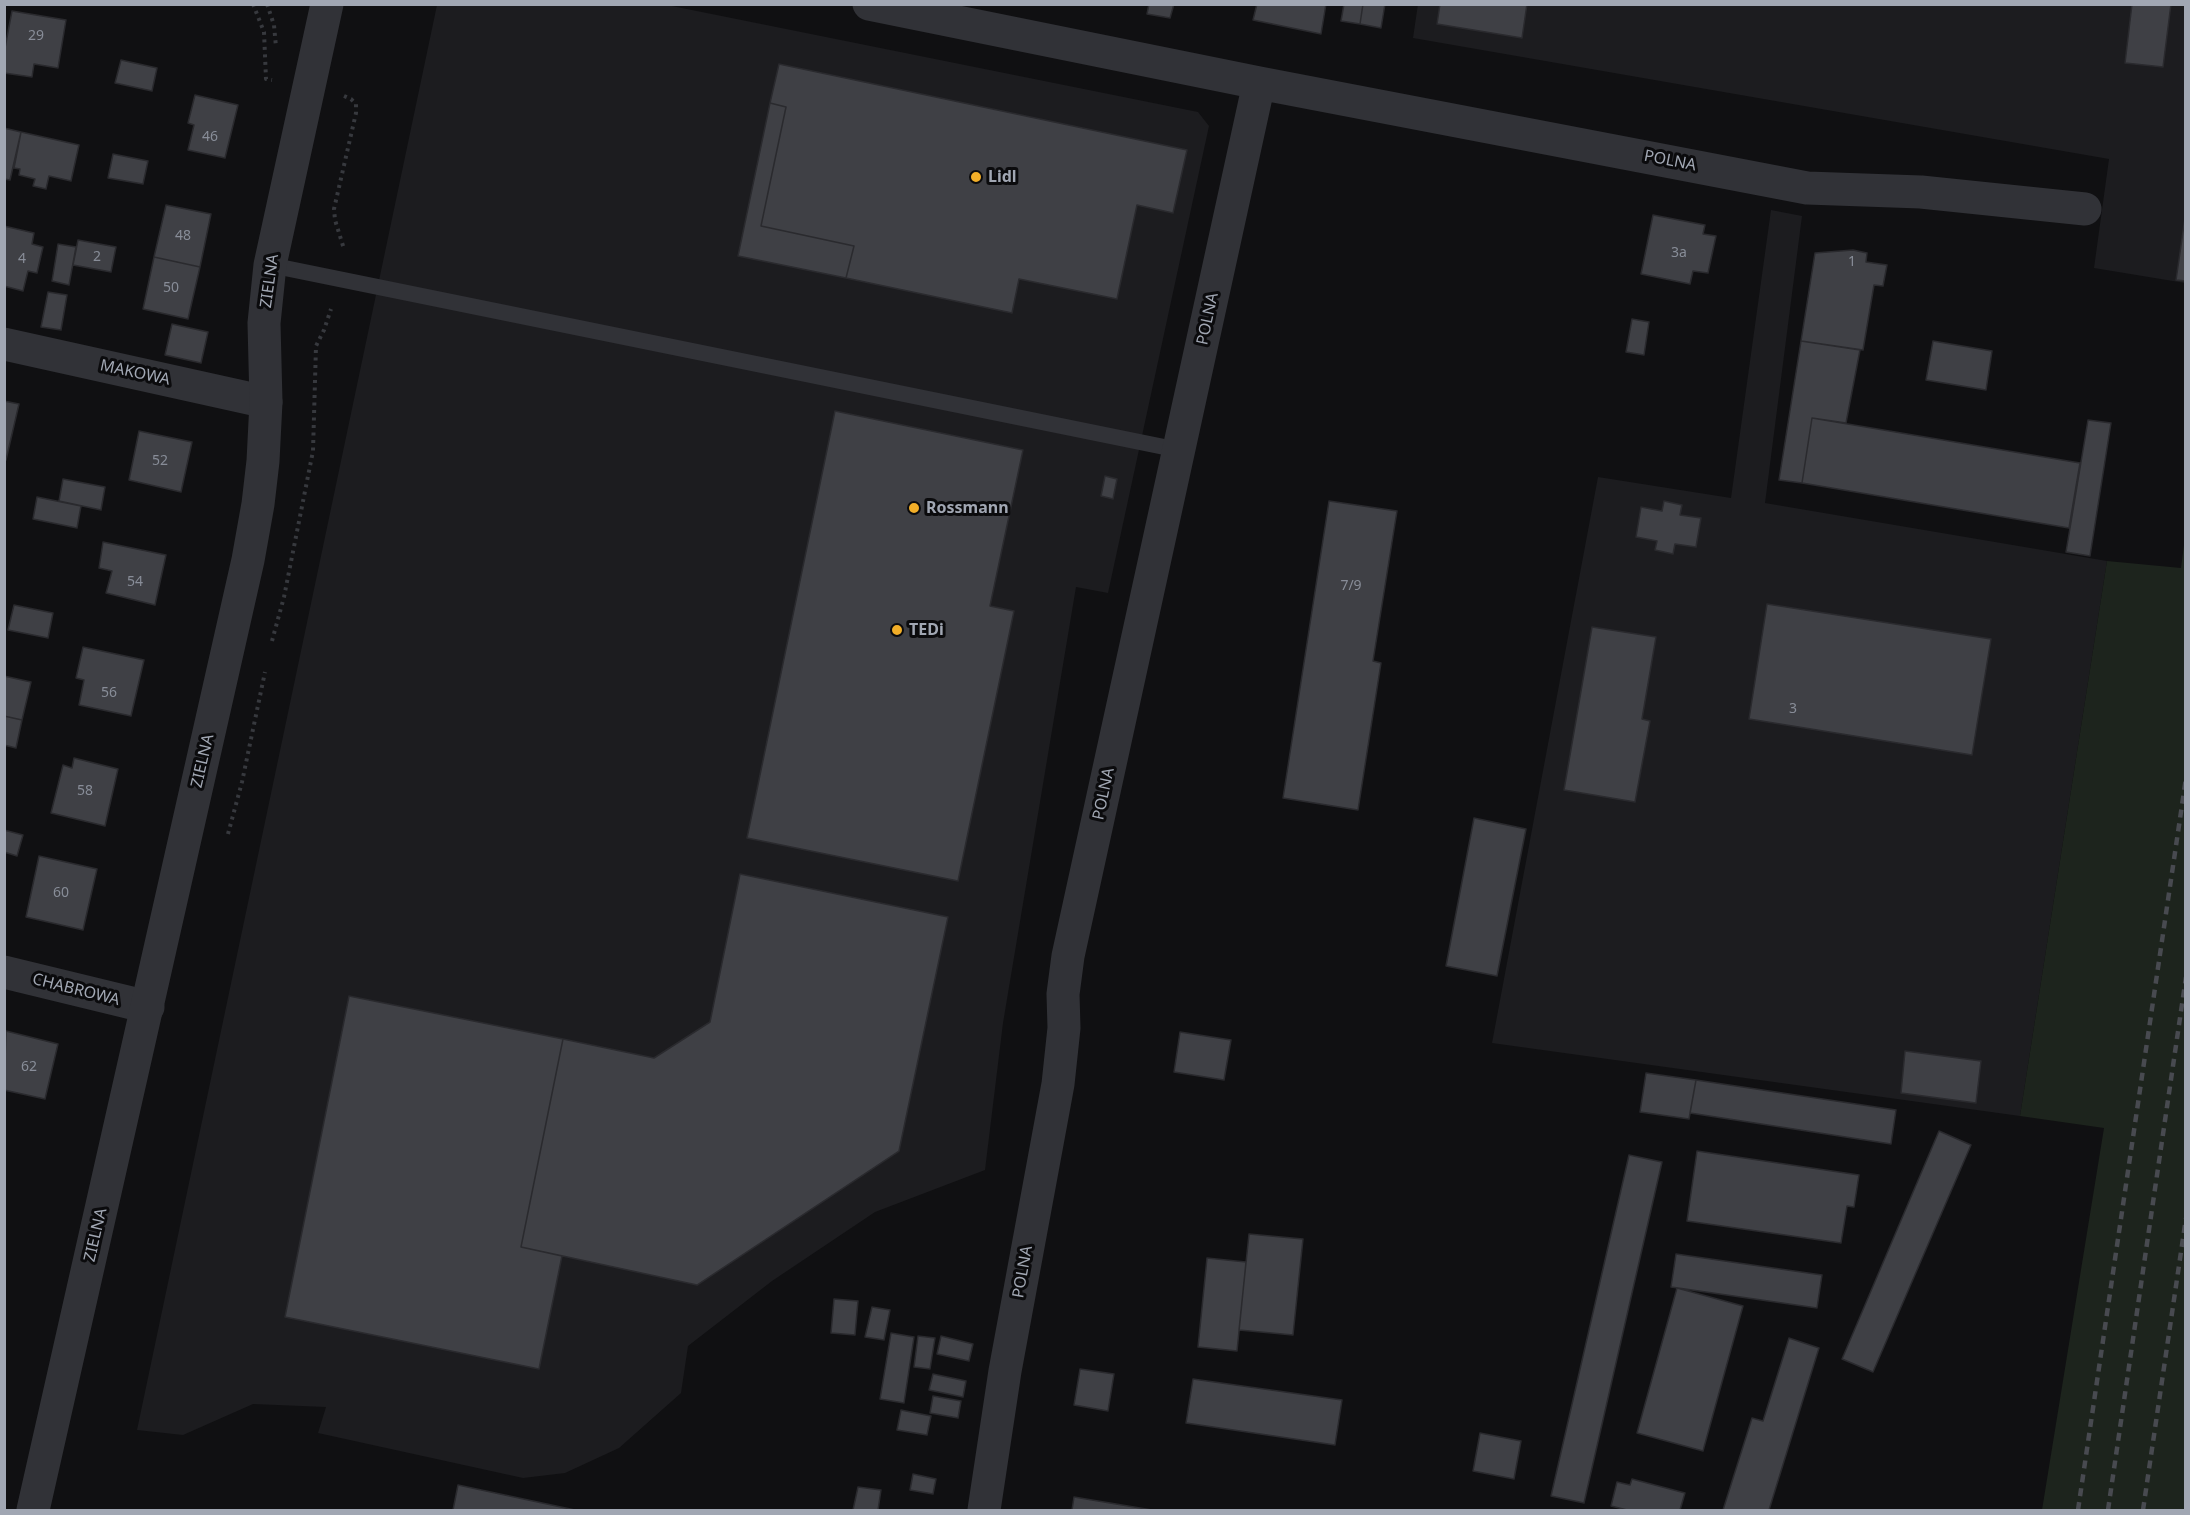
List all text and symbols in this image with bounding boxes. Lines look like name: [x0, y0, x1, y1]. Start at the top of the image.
house number: 29: [28, 28, 44, 44]
house number: 46: [202, 129, 218, 145]
street label: POLNA: [1642, 147, 1698, 175]
place label: Lidl: [988, 167, 1017, 187]
marker: Lidl: [969, 170, 983, 184]
house number: 48: [175, 228, 191, 244]
house number: 3a: [1671, 245, 1687, 261]
house number: 2: [93, 249, 101, 265]
house number: 4: [18, 251, 26, 267]
street label: ZIELNA: [257, 253, 283, 309]
house number: 1: [1848, 254, 1856, 270]
house number: 50: [163, 280, 179, 296]
street label: POLNA: [1193, 291, 1223, 347]
street label: MAKOWA: [98, 356, 172, 390]
house number: 52: [152, 453, 168, 469]
place label: Rossmann: [926, 498, 1009, 518]
marker: Rossmann: [907, 501, 921, 515]
house number: 54: [127, 574, 143, 590]
house number: 7/9: [1340, 578, 1362, 594]
place label: TEDi: [909, 620, 944, 640]
marker: TEDi: [890, 623, 904, 637]
house number: 56: [101, 685, 117, 701]
house number: 3: [1789, 701, 1797, 717]
street label: ZIELNA: [188, 732, 218, 790]
street label: POLNA: [1089, 766, 1119, 822]
house number: 58: [77, 783, 93, 799]
house number: 60: [53, 885, 69, 901]
street label: CHABROWA: [30, 970, 122, 1010]
house number: 62: [21, 1059, 37, 1075]
street label: ZIELNA: [81, 1206, 111, 1264]
street label: POLNA: [1009, 1244, 1037, 1300]

